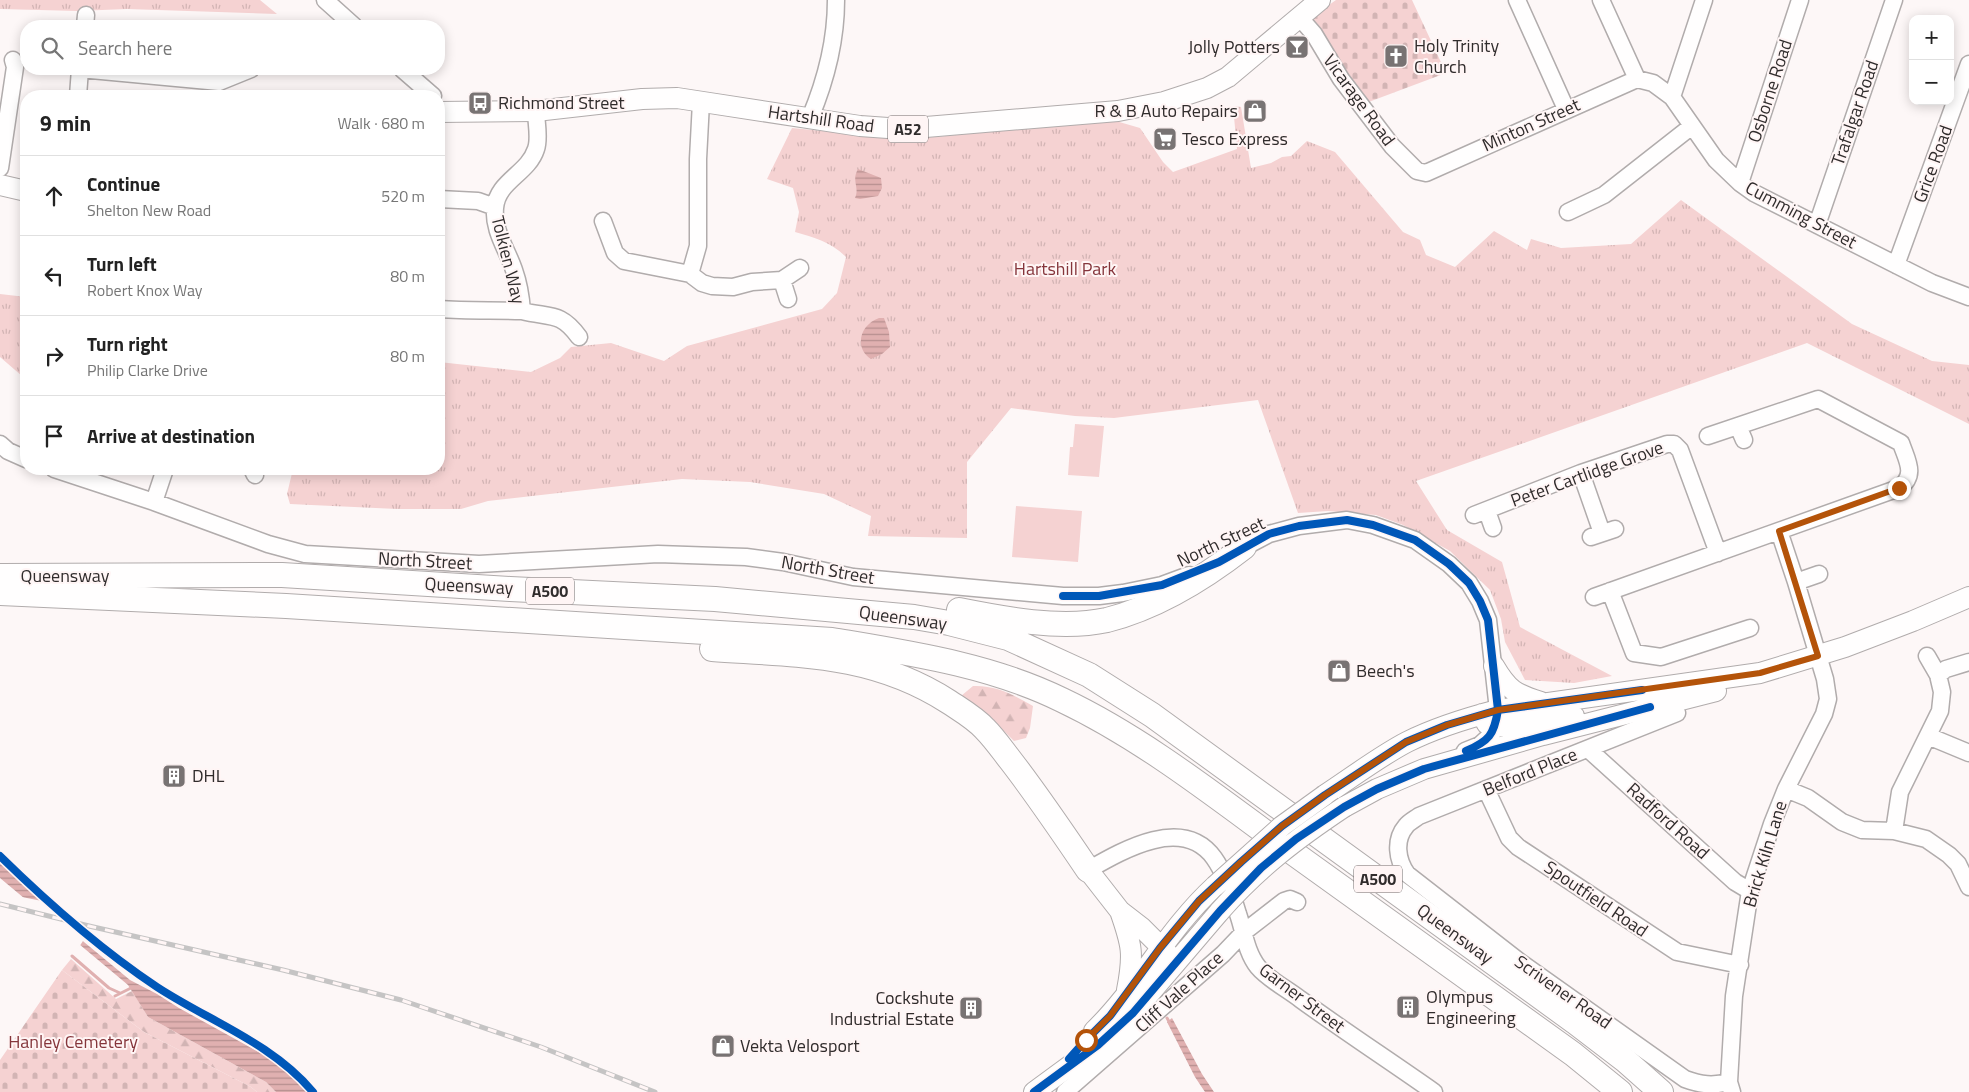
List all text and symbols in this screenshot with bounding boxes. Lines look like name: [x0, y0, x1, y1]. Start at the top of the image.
map controls: [1909, 15, 1954, 105]
button: +: [1909, 15, 1954, 60]
search box: [20, 20, 445, 75]
place label: Holy Trinity Church: [1414, 32, 1499, 80]
text: Search here: [78, 33, 172, 62]
place label: Jolly Potters: [1188, 33, 1280, 60]
icon: search: [38, 34, 66, 62]
bar icon: Jolly Potters: [1284, 34, 1310, 60]
street label: Osborne Road: [1740, 36, 1799, 146]
church icon: Holy Trinity Church: [1383, 43, 1409, 69]
street label: Vicarage Road: [1317, 48, 1402, 151]
street label: Trafalgar Road: [1824, 57, 1885, 169]
button: −: [1909, 60, 1954, 105]
place label: Richmond Street: [498, 89, 625, 116]
bus stop icon: Richmond Street: [467, 90, 493, 116]
street label: Minton Street: [1478, 91, 1585, 158]
place label: R & B Auto Repairs: [1094, 97, 1238, 124]
street label: Hartshill Road: [766, 98, 876, 139]
shop icon: R & B Auto Repairs: [1242, 98, 1268, 124]
text: 9 min: [40, 107, 91, 139]
text: Walk · 680 m: [337, 111, 425, 135]
road number: A52: [888, 116, 928, 142]
street label: Grice Road: [1906, 121, 1959, 207]
place label: Tesco Express: [1182, 125, 1288, 152]
supermarket icon: Tesco Express: [1152, 126, 1178, 152]
text: Continue: [87, 169, 160, 198]
street label: Cumming Street: [1741, 174, 1862, 256]
icon: ahead: [40, 182, 68, 210]
text: 520 m: [381, 184, 425, 208]
text: Shelton New Road: [87, 198, 211, 222]
street label: Tolkien Way: [484, 213, 533, 307]
text: Turn left: [87, 249, 157, 278]
park label: Hartshill Park: [1014, 255, 1117, 282]
icon: left: [40, 262, 68, 290]
text: 80 m: [390, 264, 425, 288]
text: Robert Knox Way: [87, 278, 203, 302]
text: Turn right: [87, 329, 168, 358]
icon: right: [40, 342, 68, 370]
text: 80 m: [390, 344, 425, 368]
text: Philip Clarke Drive: [87, 358, 208, 382]
text: Arrive at destination: [87, 421, 255, 450]
icon: arrive: [40, 422, 68, 450]
street label: Peter Cartlidge Grove: [1507, 433, 1667, 514]
route end: [1888, 477, 1911, 500]
street label: North Street: [1172, 509, 1270, 574]
street label: North Street: [377, 545, 473, 576]
street label: North Street: [779, 548, 877, 591]
street label: Queensway: [21, 562, 110, 589]
street label: Queensway: [424, 570, 514, 601]
road number: A500: [526, 578, 574, 604]
street label: Queensway: [857, 598, 949, 637]
place label: Beech's: [1356, 657, 1415, 684]
shop icon: Beech's: [1326, 658, 1352, 684]
street label: Belford Place: [1478, 740, 1581, 803]
place label: DHL: [192, 762, 225, 789]
building icon: DHL: [161, 763, 187, 789]
street label: Radford Road: [1621, 776, 1716, 865]
street label: Brick Kiln Lane: [1736, 797, 1794, 910]
street label: Spoutfield Road: [1539, 854, 1654, 943]
road number: A500: [1354, 866, 1402, 892]
street label: Queensway: [1411, 897, 1499, 971]
street label: Cliff Vale Place: [1129, 945, 1229, 1039]
street label: Scrivener Road: [1509, 948, 1617, 1035]
street label: Garner Street: [1254, 956, 1352, 1039]
place label: Olympus Engineering: [1426, 983, 1516, 1031]
place label: Cockshute Industrial Estate: [830, 984, 954, 1032]
building icon: Olympus Engineering: [1395, 994, 1421, 1020]
building icon: Cockshute Industrial Estate: [958, 995, 984, 1021]
park label: Hanley Cemetery: [8, 1028, 138, 1055]
route start: [1075, 1029, 1098, 1052]
place label: Vekta Velosport: [740, 1032, 860, 1059]
shop icon: Vekta Velosport: [710, 1033, 736, 1059]

